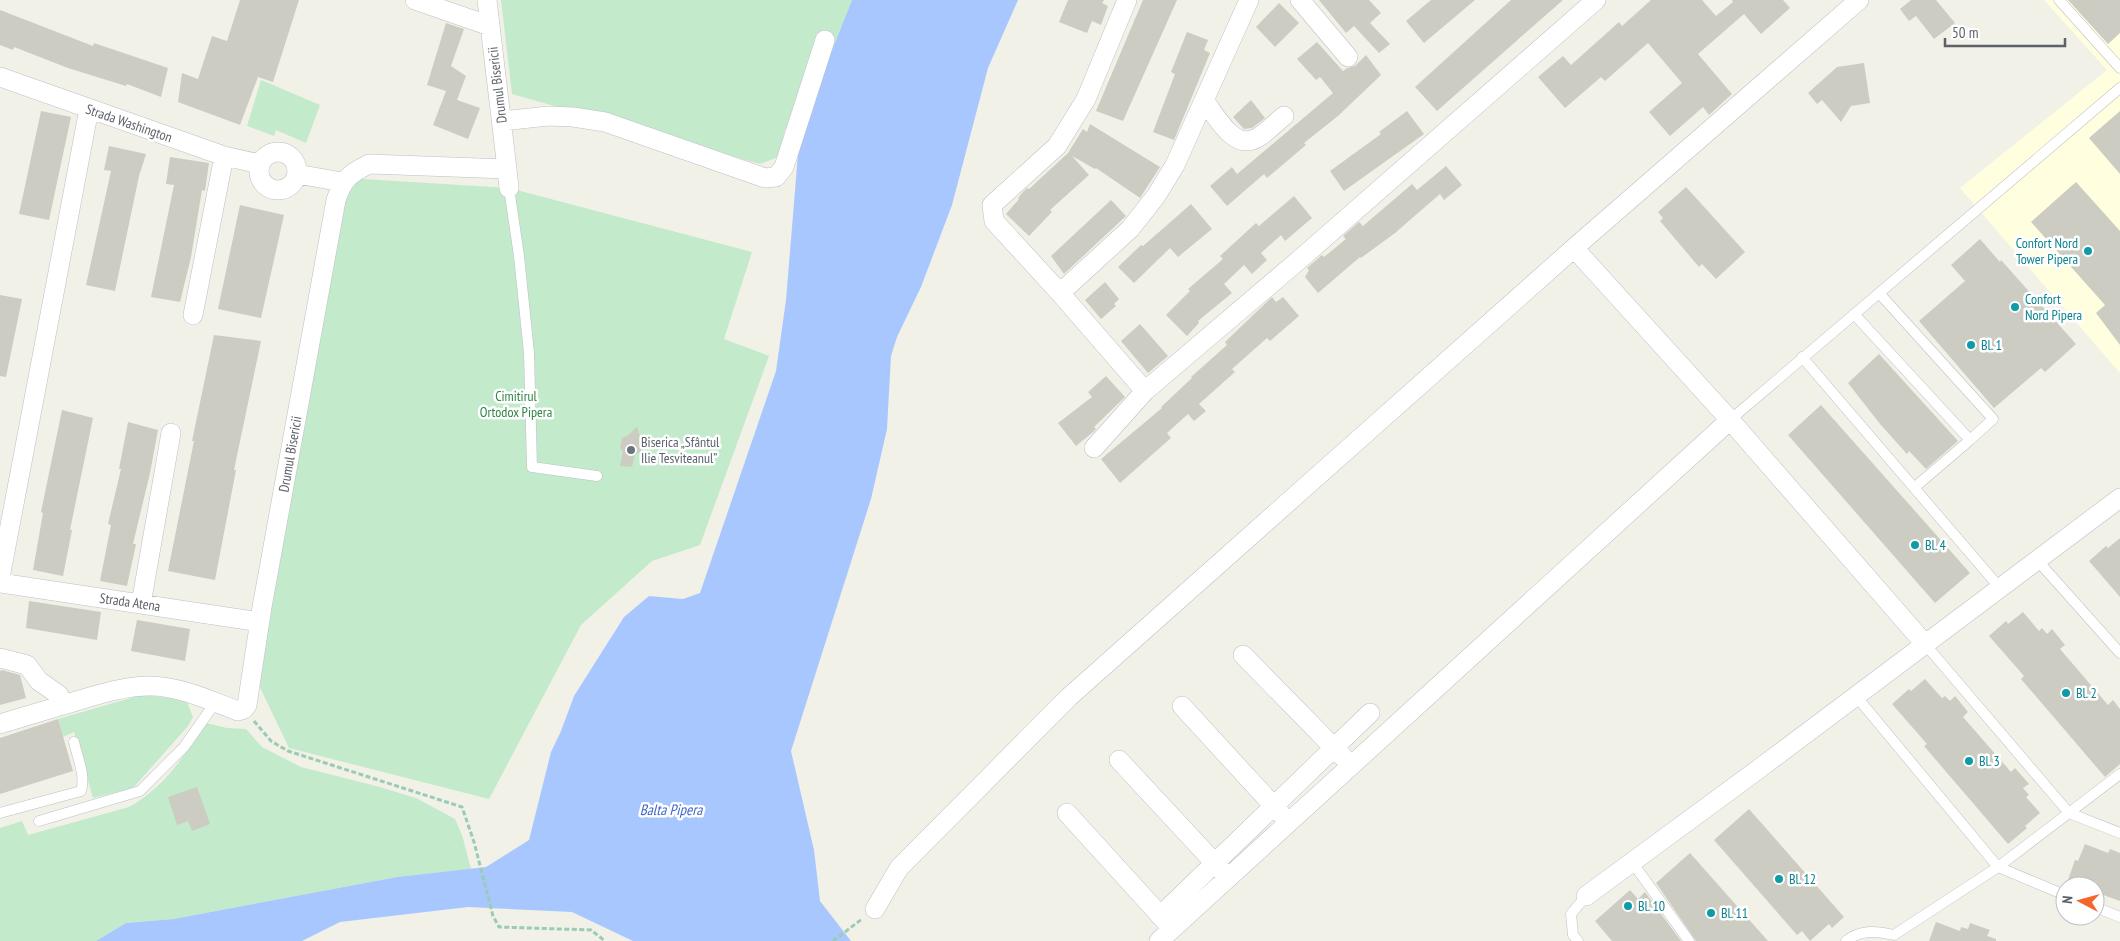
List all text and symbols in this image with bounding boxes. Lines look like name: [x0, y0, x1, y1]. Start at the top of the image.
scale bar: [1945, 15, 2065, 47]
text: 50 m: [1952, 23, 1978, 42]
street label: Drumul Bisericii: [483, 46, 511, 124]
street label: Strada Washington: [83, 100, 175, 146]
place label: Confort Nord Tower Pipera: [2016, 234, 2078, 268]
marker: Confort Nord Tower Pipera: [2082, 245, 2094, 257]
place label: Confort Nord Pipera: [2025, 290, 2082, 324]
marker: Confort Nord Pipera: [2009, 301, 2021, 313]
place label: Bl. 1: [1981, 336, 2002, 354]
marker: Bl. 1: [1965, 339, 1977, 351]
park label: Cimitirul Ortodox Pipera: [480, 387, 552, 421]
street label: Drumul Bisericii: [274, 415, 306, 493]
place label: Biserica „Sfântul Ilie Tesviteanul”: [641, 433, 720, 467]
marker: Biserica „Sfântul Ilie Tesviteanul”: [625, 444, 637, 456]
place label: Bl. 4: [1925, 536, 1946, 554]
marker: Bl. 4: [1909, 539, 1921, 551]
street label: Strada Atena: [98, 589, 162, 615]
place label: Bl. 2: [2076, 684, 2097, 702]
marker: Bl. 2: [2060, 687, 2072, 699]
place label: Bl. 3: [1979, 752, 2000, 770]
marker: Bl. 3: [1963, 755, 1975, 767]
water label: Balta Pipera: [640, 800, 703, 819]
place label: Bl. 12: [1789, 870, 1816, 888]
marker: Bl. 12: [1773, 873, 1785, 885]
north arrow: [2055, 876, 2105, 926]
text: N: [2058, 895, 2076, 904]
place label: Bl. 10: [1638, 897, 1665, 915]
marker: Bl. 10: [1622, 900, 1634, 912]
place label: Bl. 11: [1721, 904, 1748, 922]
marker: Bl. 11: [1705, 907, 1717, 919]

